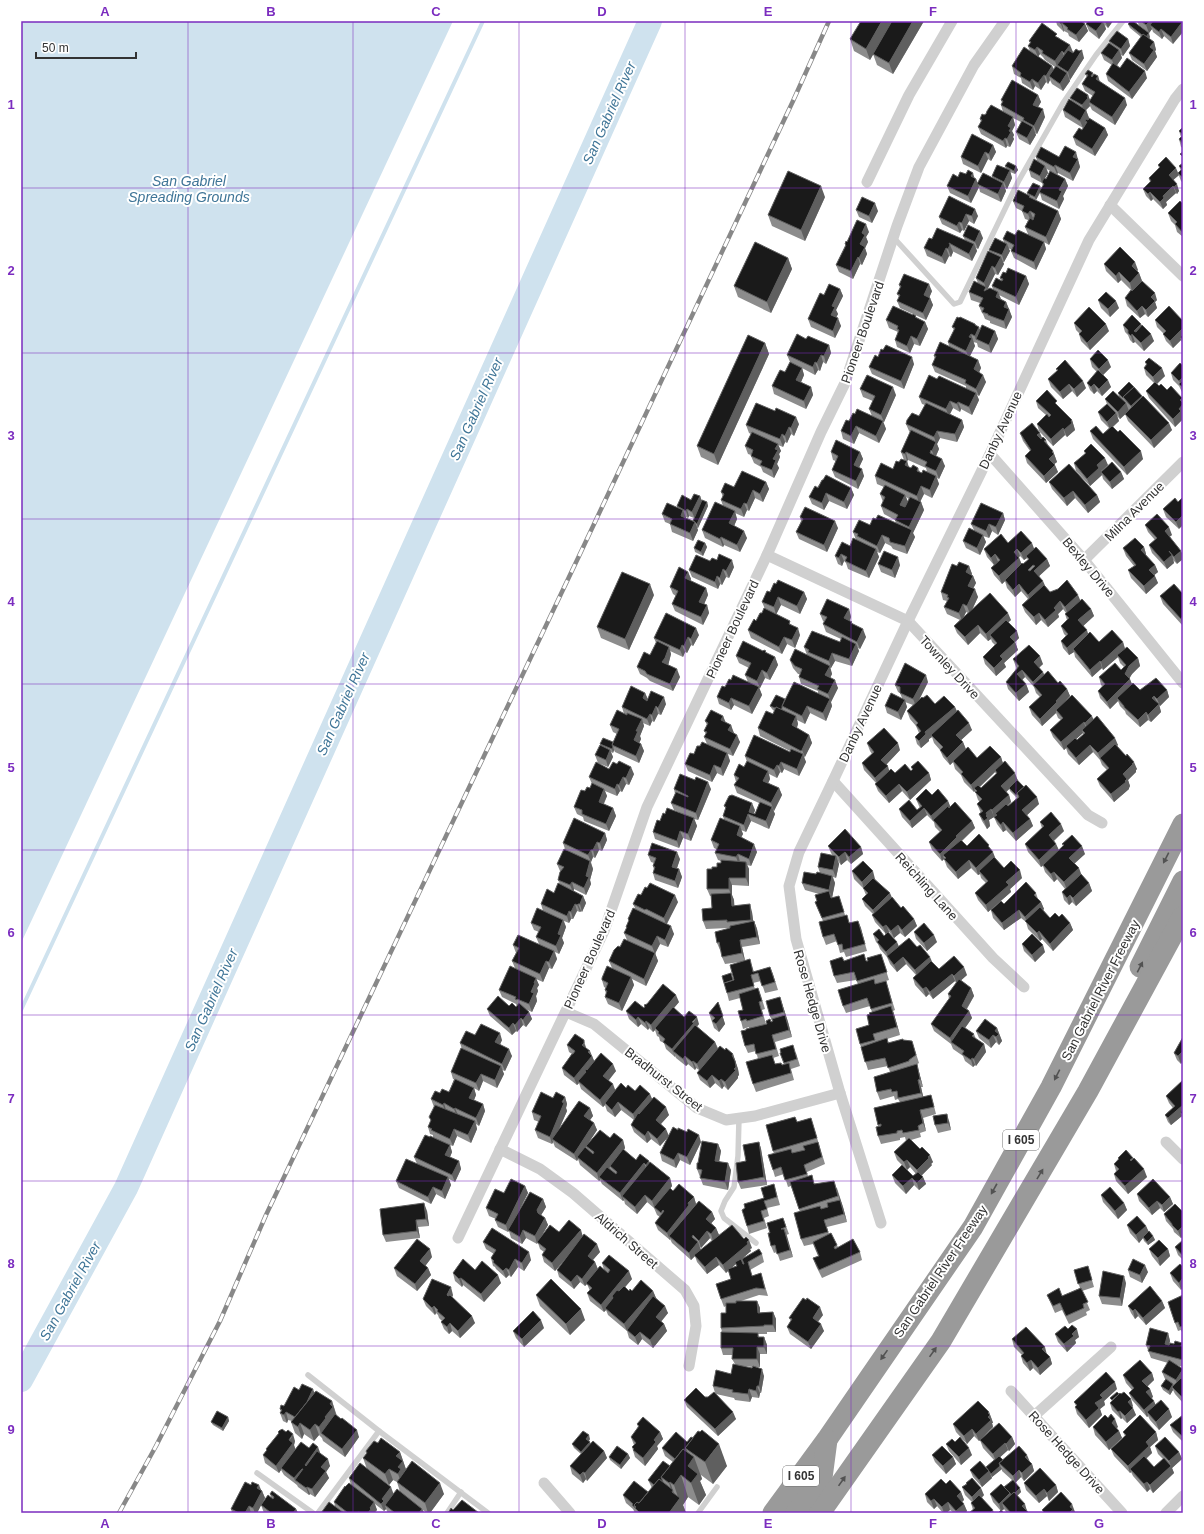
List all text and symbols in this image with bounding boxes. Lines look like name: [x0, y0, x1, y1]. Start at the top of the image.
text: A: [100, 4, 110, 19]
text: B: [266, 4, 276, 19]
text: C: [431, 4, 441, 19]
text: D: [597, 4, 607, 19]
text: E: [764, 4, 773, 19]
text: F: [929, 4, 937, 19]
text: G: [1094, 4, 1104, 19]
scale bar: [36, 34, 136, 60]
text: 50 m: [42, 41, 69, 55]
water label: San Gabriel River: [579, 58, 639, 167]
text: 1: [7, 97, 15, 112]
text: 1: [1189, 97, 1197, 112]
water label: San Gabriel Spreading Grounds: [128, 173, 250, 205]
text: 2: [7, 263, 15, 278]
text: 2: [1189, 263, 1197, 278]
street label: Pioneer Boulevard: [838, 279, 887, 385]
water label: San Gabriel River: [446, 354, 506, 463]
street label: Danby Avenue: [976, 389, 1025, 472]
text: 3: [7, 428, 15, 443]
text: 3: [1189, 428, 1197, 443]
street label: Milna Avenue: [1102, 479, 1167, 544]
street label: Bexley Drive: [1059, 535, 1118, 600]
street label: Pioneer Boulevard: [703, 578, 762, 681]
text: 4: [7, 594, 15, 609]
text: 4: [1189, 594, 1197, 609]
street label: Townley Drive: [917, 633, 983, 702]
water label: San Gabriel River: [313, 649, 373, 758]
street label: Danby Avenue: [836, 682, 885, 765]
text: 5: [7, 760, 15, 775]
text: 5: [1189, 760, 1197, 775]
street label: Reichling Lane: [892, 849, 961, 923]
one-way arrow: [1162, 853, 1169, 864]
street label: Pioneer Boulevard: [561, 907, 618, 1011]
street label: San Gabriel River Freeway: [1058, 917, 1143, 1063]
text: 6: [7, 925, 15, 940]
text: 6: [1189, 925, 1197, 940]
water label: San Gabriel River: [181, 945, 241, 1054]
street label: Rose Hedge Drive: [791, 948, 834, 1054]
one-way arrow: [1137, 961, 1143, 973]
street label: Bradhurst Street: [622, 1044, 706, 1115]
one-way arrow: [1054, 1069, 1060, 1080]
text: 7: [7, 1091, 15, 1106]
text: 7: [1189, 1091, 1197, 1106]
road number: I 605: [1003, 1130, 1039, 1150]
one-way arrow: [1036, 1168, 1043, 1180]
one-way arrow: [991, 1183, 998, 1194]
street label: San Gabriel River Freeway: [891, 1202, 991, 1340]
street label: Aldrich Street: [592, 1209, 661, 1272]
water label: San Gabriel River: [36, 1238, 104, 1343]
text: 8: [7, 1256, 15, 1271]
text: 8: [1189, 1256, 1197, 1271]
one-way arrow: [929, 1347, 937, 1357]
one-way arrow: [880, 1350, 888, 1361]
street label: Rose Hedge Drive: [1026, 1408, 1108, 1497]
text: 9: [7, 1422, 15, 1437]
text: 9: [1189, 1422, 1197, 1437]
road number: I 605: [783, 1466, 819, 1486]
one-way arrow: [838, 1476, 846, 1486]
text: A: [100, 1516, 110, 1531]
text: B: [266, 1516, 276, 1531]
text: C: [431, 1516, 441, 1531]
text: D: [597, 1516, 607, 1531]
text: E: [764, 1516, 773, 1531]
text: F: [929, 1516, 937, 1531]
text: G: [1094, 1516, 1104, 1531]

